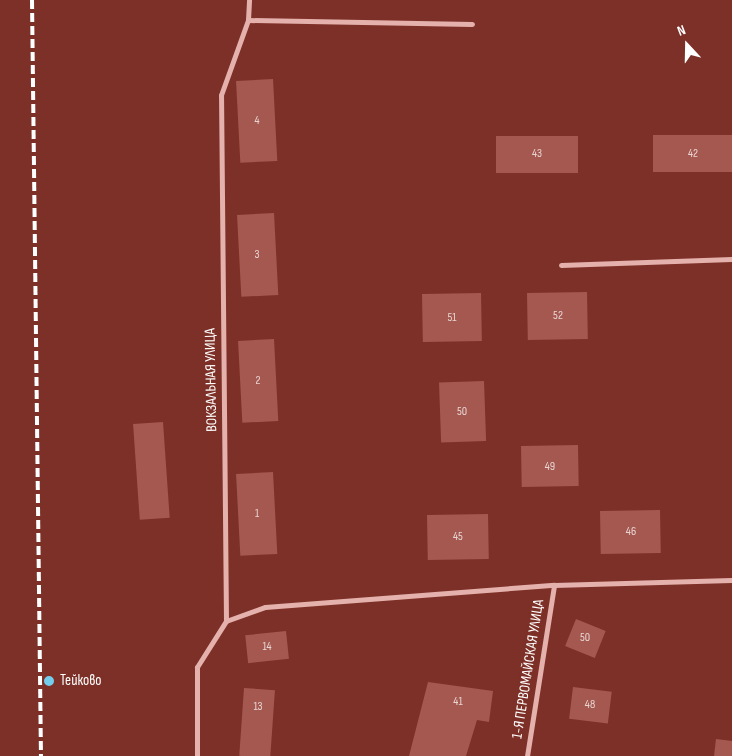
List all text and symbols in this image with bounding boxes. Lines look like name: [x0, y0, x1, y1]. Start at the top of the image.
north arrow: [662, 20, 712, 70]
text: N: [675, 21, 688, 40]
house number: 4: [254, 114, 260, 128]
house number: 43: [532, 147, 542, 161]
house number: 42: [688, 147, 698, 161]
house number: 3: [254, 248, 260, 262]
house number: 52: [553, 309, 563, 323]
house number: 51: [447, 311, 457, 325]
street label: ВОКЗАЛЬНАЯ УЛИЦА: [201, 328, 221, 432]
house number: 2: [256, 374, 260, 388]
house number: 50: [457, 405, 467, 419]
house number: 49: [545, 460, 555, 474]
house number: 1: [255, 507, 259, 521]
house number: 46: [626, 525, 636, 539]
house number: 45: [453, 530, 463, 544]
street label: 1-Я ПЕРВОМАЙСКАЯ УЛИЦА: [508, 598, 548, 740]
house number: 50: [580, 631, 590, 645]
house number: 14: [262, 640, 272, 654]
place label: Тейково: [60, 672, 102, 690]
marker: Тейково: [42, 674, 56, 688]
house number: 41: [453, 695, 463, 709]
house number: 48: [585, 698, 595, 712]
house number: 13: [253, 700, 263, 714]

